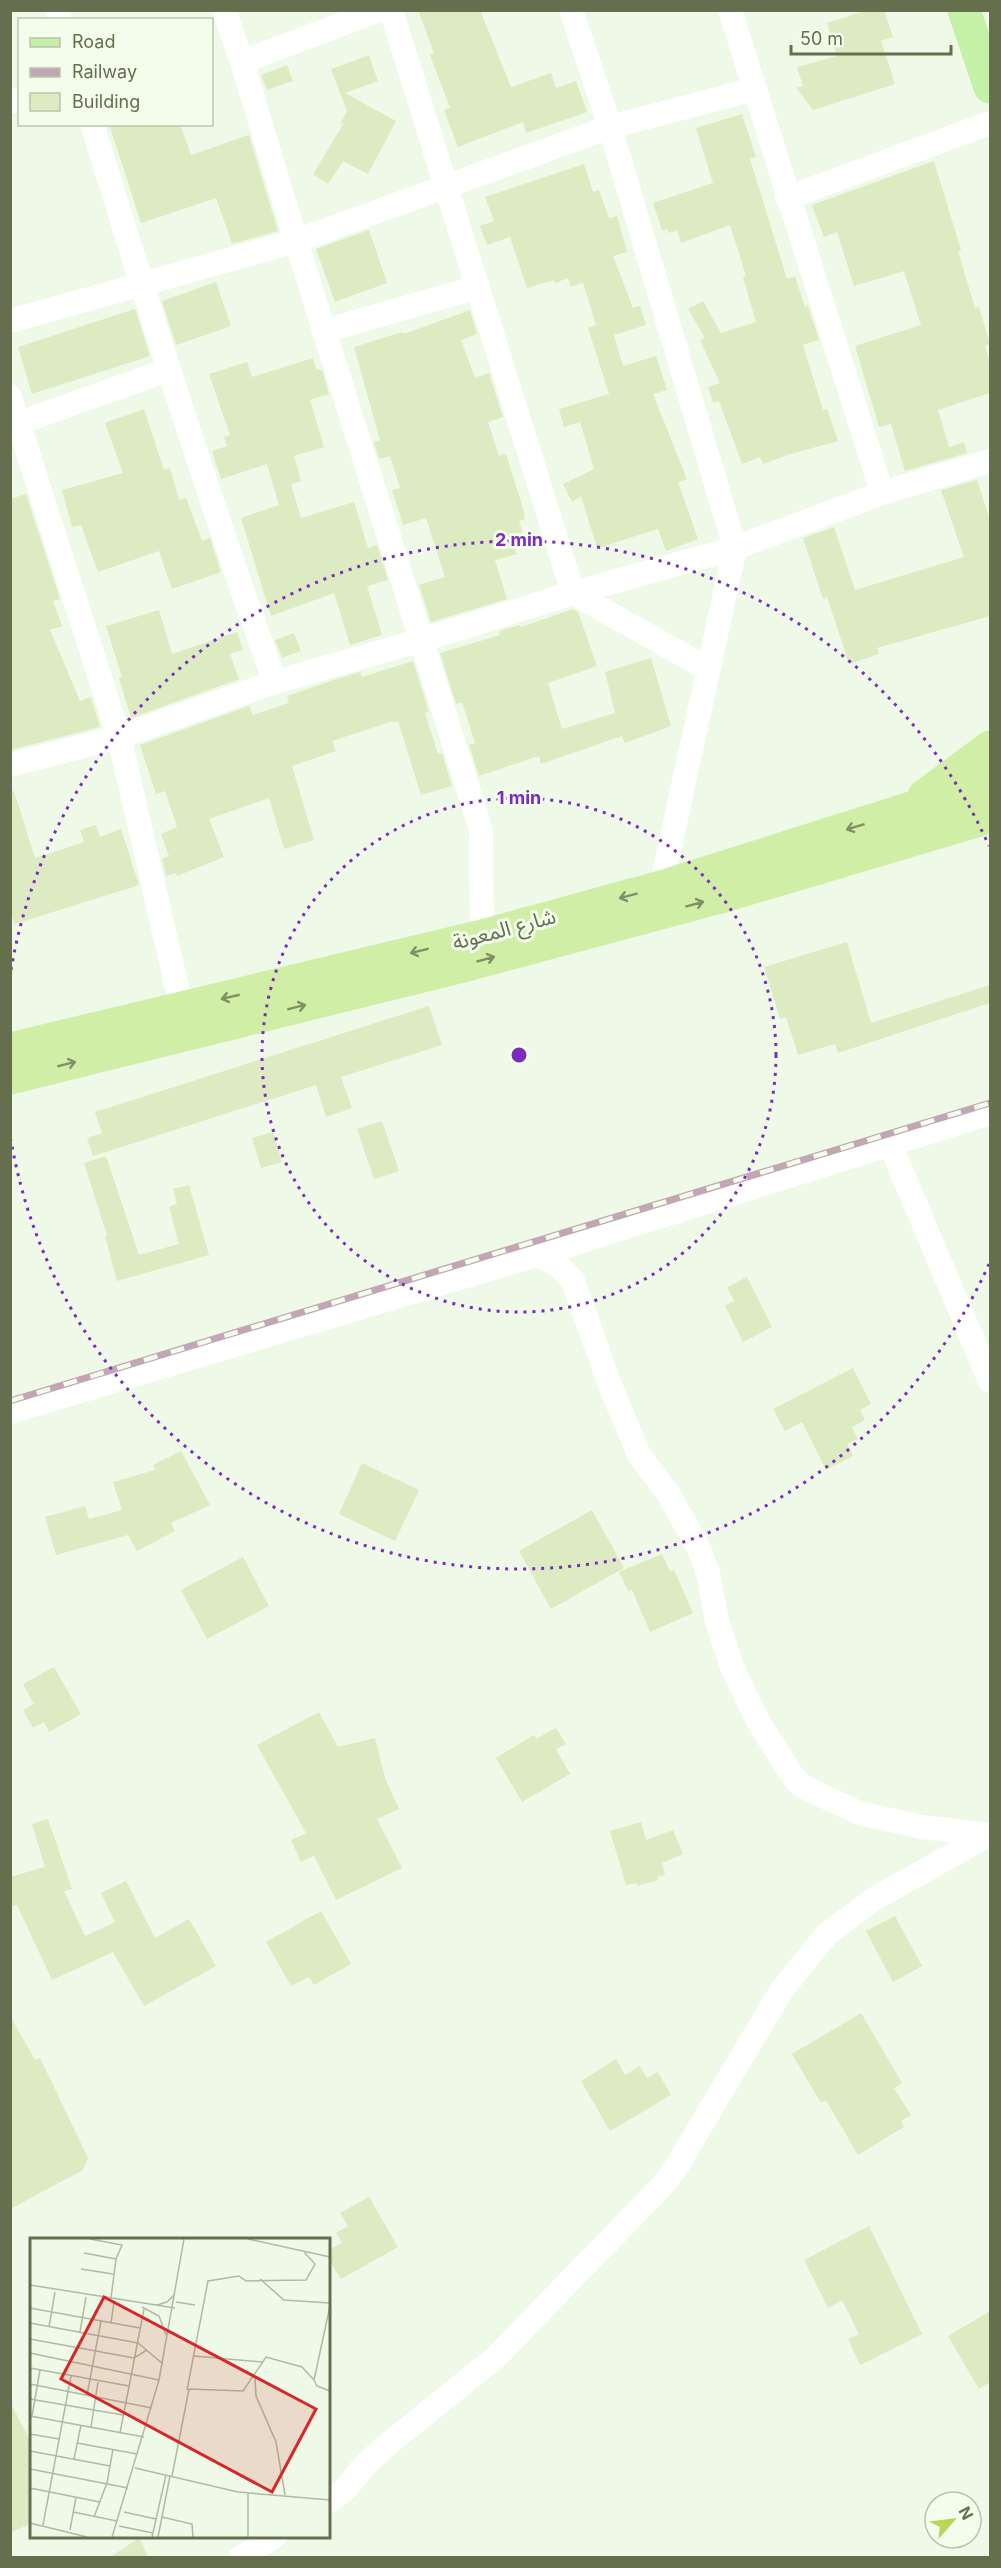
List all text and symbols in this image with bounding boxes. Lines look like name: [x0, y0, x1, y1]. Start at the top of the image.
legend: [18, 18, 213, 126]
scale bar: [791, 18, 952, 56]
text: 50 m: [800, 28, 843, 49]
text: Road: [72, 31, 115, 52]
text: Railway: [72, 61, 137, 82]
text: Building: [72, 91, 140, 112]
text: 2 min: [495, 529, 543, 550]
text: 1 min: [497, 787, 541, 808]
one-way arrow: [846, 822, 865, 833]
one-way arrow: [619, 890, 638, 902]
one-way arrow: [685, 898, 704, 909]
street label: شارع المعونة: [450, 903, 559, 958]
one-way arrow: [410, 946, 429, 958]
one-way arrow: [476, 953, 495, 965]
one-way arrow: [221, 992, 240, 1004]
one-way arrow: [287, 1001, 306, 1012]
centre of rings: [509, 1045, 529, 1065]
one-way arrow: [57, 1058, 76, 1070]
inset map: [30, 2238, 330, 2538]
north arrow: [923, 2490, 983, 2550]
text: N: [955, 2503, 978, 2523]

